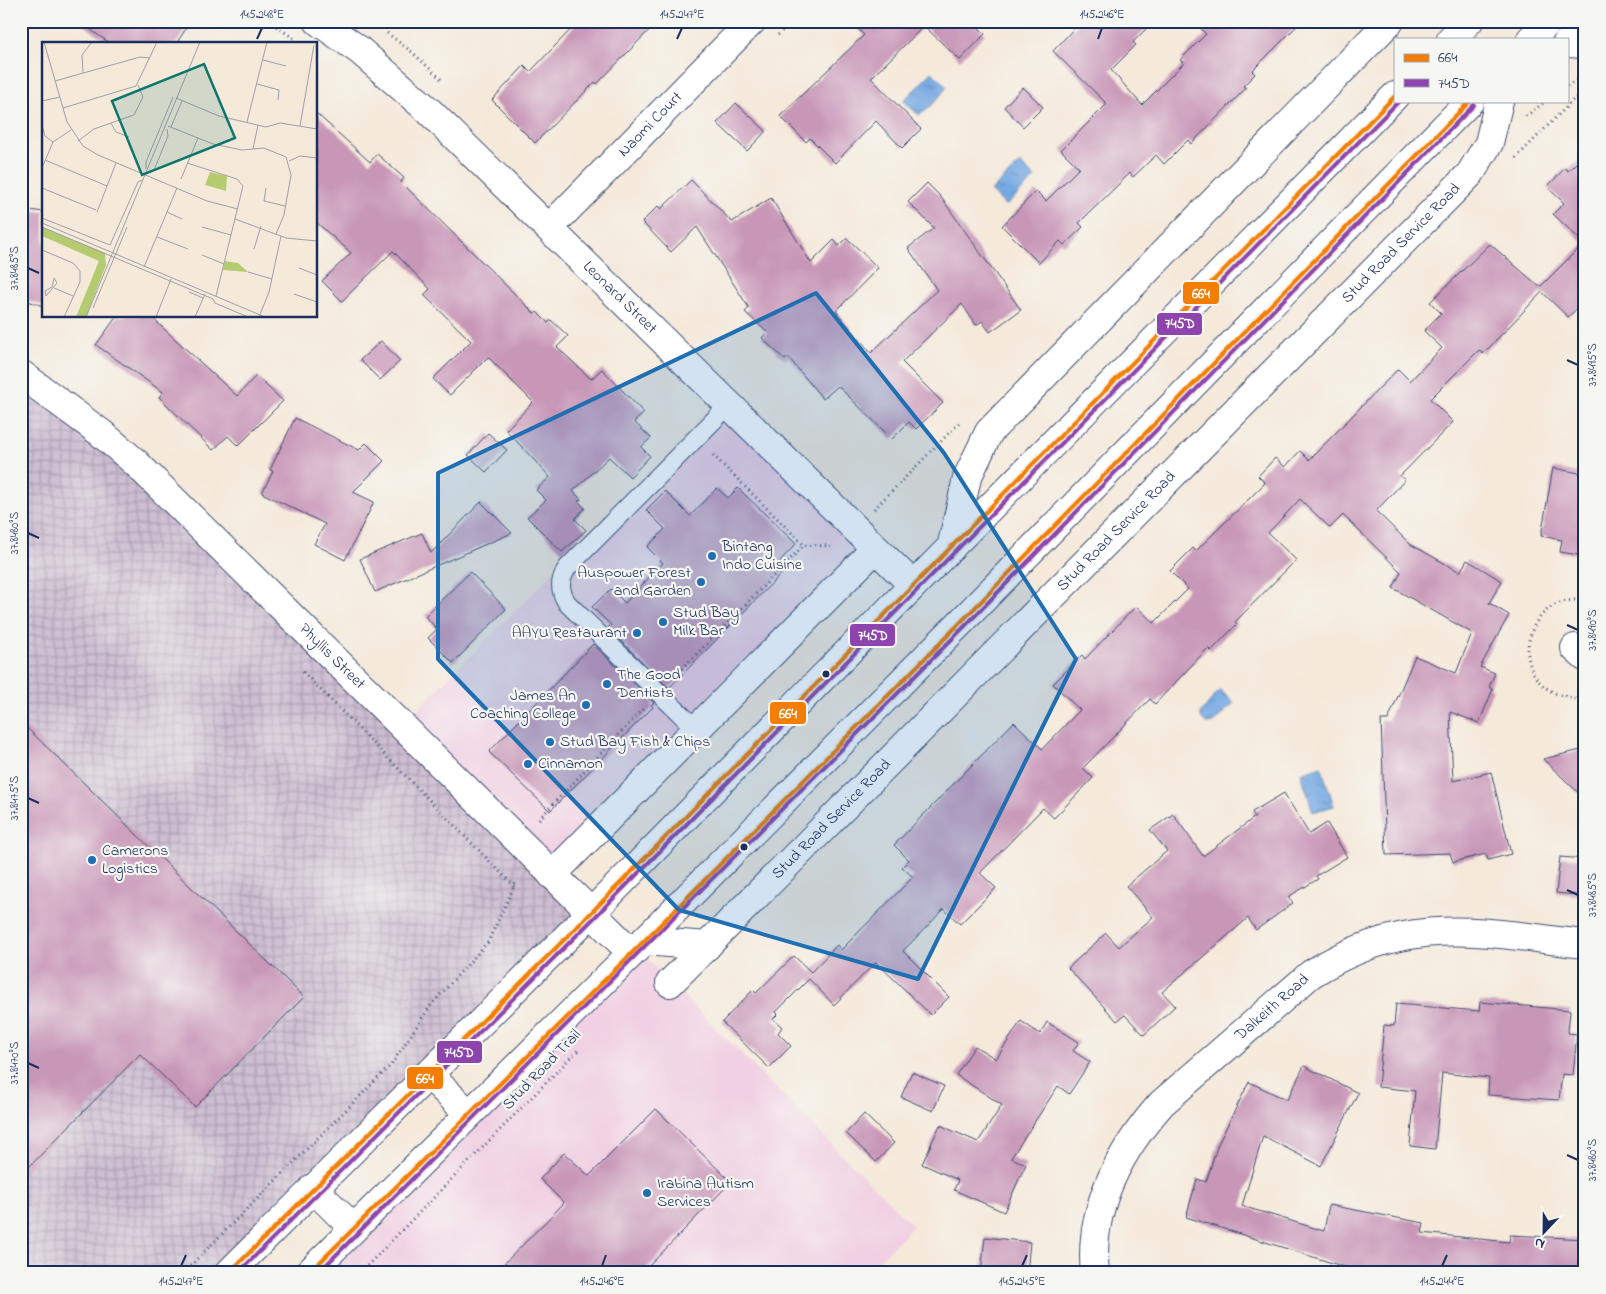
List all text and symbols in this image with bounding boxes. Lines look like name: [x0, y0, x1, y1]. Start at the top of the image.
text: 145.248°E: [240, 6, 284, 24]
text: 145.247°E: [660, 6, 704, 24]
text: 145.246°E: [1080, 6, 1124, 24]
legend: [1394, 38, 1568, 102]
inset map: [42, 42, 318, 318]
text: 664: [1438, 47, 1457, 69]
text: 745D: [1438, 73, 1470, 95]
street label: Naomi Court: [613, 86, 689, 163]
street label: Stud Road Service Road: [1336, 178, 1466, 309]
text: 37.8485°S: [6, 246, 24, 290]
street label: Leonard Street: [577, 256, 663, 340]
line badge: 664: [1182, 281, 1220, 305]
text: 664: [1191, 284, 1210, 305]
line badge: 745D: [1156, 312, 1203, 336]
text: 745D: [1165, 314, 1195, 335]
text: 37.8495°S: [1584, 343, 1602, 387]
street label: Stud Road Service Road: [1051, 466, 1182, 597]
text: 37.8480°S: [6, 512, 24, 554]
place label: Bintang Indo Cuisine: [721, 535, 803, 577]
marker: Bintang Indo Cuisine: [706, 550, 718, 562]
place label: Auspower Forest and Garden: [577, 561, 692, 603]
marker: Auspower Forest and Garden: [695, 576, 707, 588]
place label: Stud Bay Milk Bar: [673, 601, 739, 643]
text: 37.8490°S: [1584, 609, 1602, 651]
marker: Stud Bay Milk Bar: [657, 616, 669, 628]
street label: Phyllis Street: [293, 618, 371, 696]
place label: AAYU Restaurant: [512, 621, 628, 645]
line badge: 745D: [849, 623, 896, 647]
text: 745D: [858, 626, 888, 647]
marker: AAYU Restaurant: [631, 627, 643, 639]
place label: The Good Dentists: [616, 663, 681, 705]
unlabelled marker: [821, 669, 831, 679]
marker: The Good Dentists: [601, 678, 613, 690]
place label: James An Coaching College: [470, 684, 577, 726]
marker: James An Coaching College: [580, 699, 592, 711]
line badge: 664: [769, 701, 807, 725]
text: 664: [778, 704, 797, 725]
place label: Stud Bay Fish & Chips: [560, 730, 710, 754]
marker: Stud Bay Fish & Chips: [544, 736, 556, 748]
place label: Cinnamon: [538, 752, 603, 776]
street label: Stud Road Service Road: [766, 754, 897, 885]
marker: Cinnamon: [522, 758, 534, 770]
text: 37.8475°S: [6, 775, 24, 820]
place label: Camerons Logistics: [102, 839, 168, 881]
unlabelled marker: [739, 842, 749, 852]
marker: Camerons Logistics: [86, 854, 98, 866]
text: 37.8485°S: [1584, 873, 1602, 917]
street label: Dalkeith Road: [1229, 968, 1315, 1047]
street label: Stud Road Trail: [497, 1024, 587, 1116]
line badge: 745D: [436, 1040, 483, 1064]
text: 37.8470°S: [6, 1041, 24, 1084]
text: 745D: [444, 1043, 474, 1064]
line badge: 664: [406, 1066, 444, 1090]
text: 664: [415, 1069, 434, 1090]
text: 37.8480°S: [1584, 1139, 1602, 1181]
place label: Irabina Autism Services: [657, 1172, 754, 1214]
marker: Irabina Autism Services: [641, 1187, 653, 1199]
north arrow: [1518, 1206, 1568, 1256]
text: N: [1531, 1231, 1548, 1254]
text: 145.247°E: [159, 1273, 203, 1291]
text: 145.246°E: [580, 1273, 624, 1291]
text: 145.245°E: [999, 1273, 1045, 1291]
text: 145.244°E: [1420, 1273, 1464, 1291]

